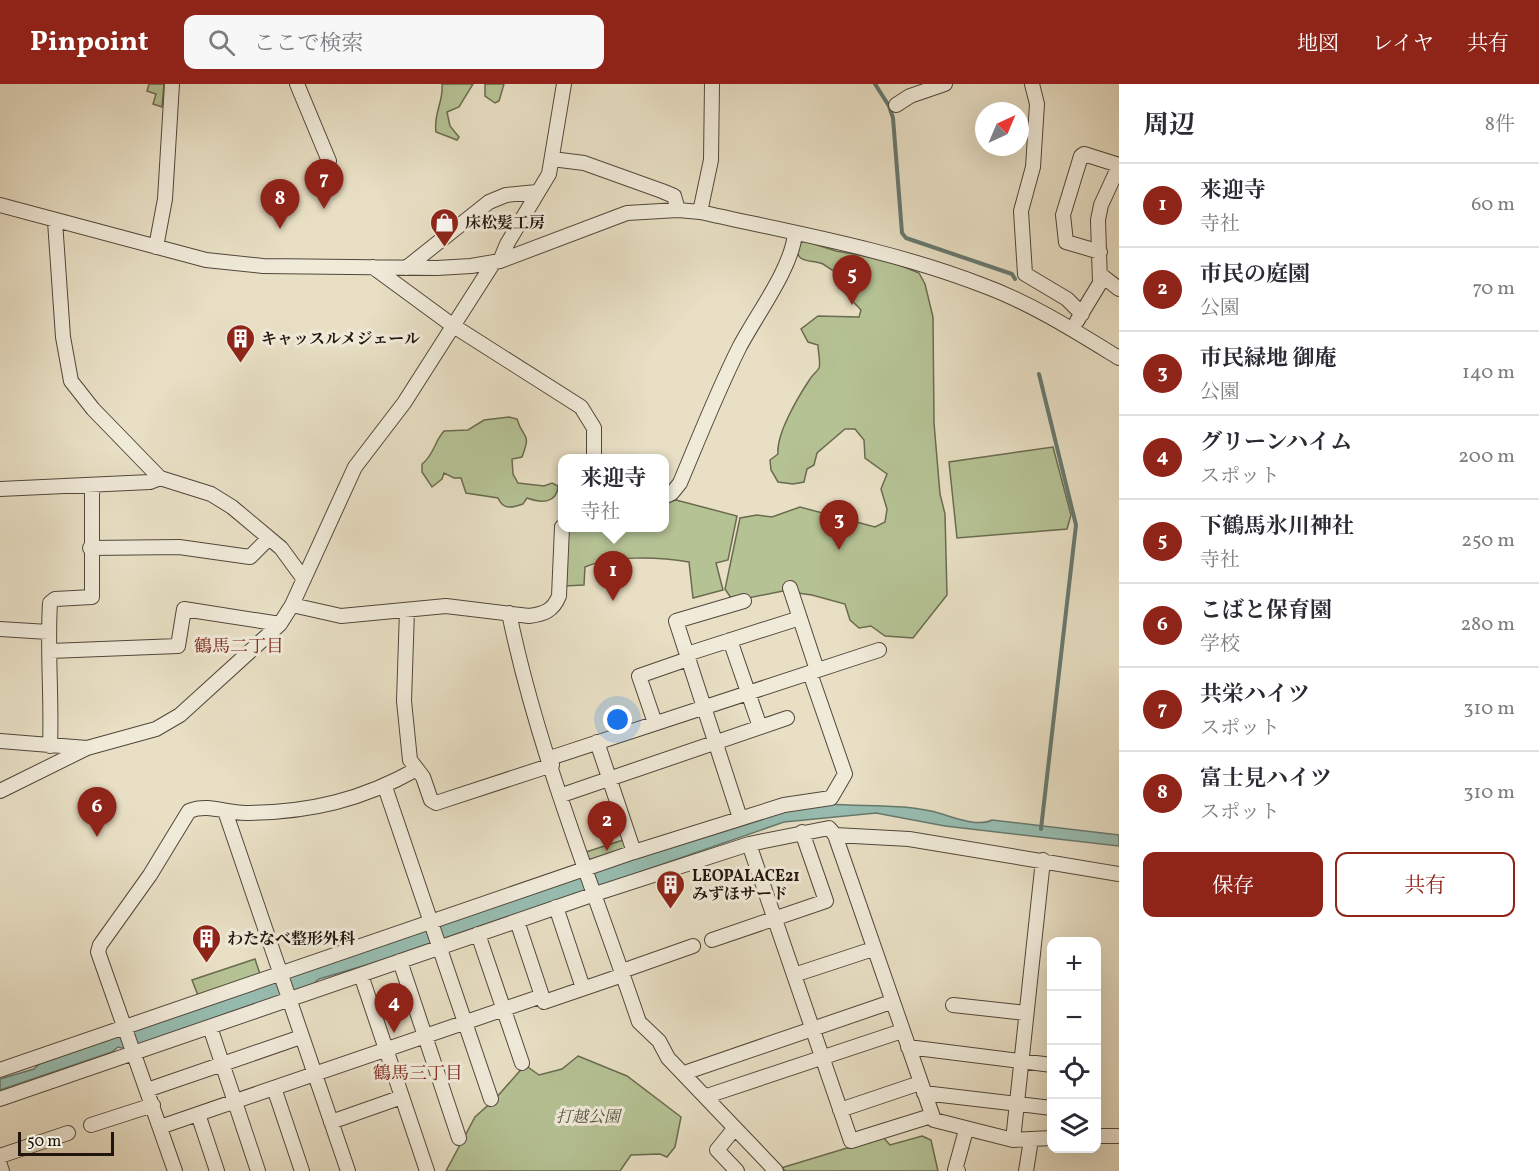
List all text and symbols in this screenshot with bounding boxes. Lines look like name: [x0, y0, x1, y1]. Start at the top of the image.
search box: [184, 15, 604, 69]
text: Pinpoint: [30, 23, 148, 62]
icon: search: [205, 26, 238, 59]
text: ここで検索: [253, 29, 363, 60]
text: 地図: [1297, 30, 1339, 59]
text: レイヤ: [1372, 30, 1434, 59]
text: 共有: [1467, 30, 1509, 59]
north arrow: [975, 102, 1029, 156]
text: 周辺: [1143, 108, 1195, 144]
text: 8件: [1485, 111, 1515, 139]
pin: 7: [304, 160, 344, 209]
text: 来迎寺: [1200, 176, 1266, 207]
pin: 8: [260, 180, 300, 229]
text: 1: [1158, 191, 1167, 219]
text: 60 m: [1471, 191, 1515, 219]
shop icon: 床松髪工房: [428, 206, 460, 248]
text: 寺社: [1200, 211, 1240, 239]
place label: 床松髪工房: [465, 213, 545, 235]
pin: 5: [832, 256, 872, 305]
text: 市民の庭園: [1200, 260, 1310, 291]
text: 2: [1157, 275, 1168, 303]
text: 70 m: [1472, 275, 1515, 303]
text: 公園: [1200, 295, 1240, 323]
building icon: キャッスルメジェール: [224, 322, 256, 364]
place label: キャッスルメジェール: [261, 329, 420, 351]
text: 市民緑地 御庵: [1200, 344, 1336, 375]
text: 3: [1157, 359, 1168, 387]
text: 140 m: [1462, 359, 1515, 387]
text: 公園: [1200, 379, 1240, 407]
text: グリーンハイム: [1200, 428, 1352, 459]
text: 4: [1156, 443, 1169, 471]
text: 200 m: [1458, 443, 1515, 471]
popup: [558, 454, 669, 532]
text: スポット: [1200, 463, 1280, 491]
text: 来迎寺: [580, 464, 647, 495]
text: 寺社: [580, 499, 620, 527]
pin: 3: [820, 500, 858, 550]
text: 下鶴馬氷川神社: [1200, 512, 1354, 543]
text: 5: [1158, 527, 1167, 555]
text: 250 m: [1461, 527, 1515, 555]
text: 寺社: [1200, 547, 1240, 575]
pin: 1: [594, 552, 632, 601]
text: こばと保育園: [1200, 596, 1332, 627]
text: 6: [1157, 611, 1168, 639]
text: 280 m: [1460, 611, 1515, 639]
text: 学校: [1200, 631, 1240, 659]
district label: 鶴馬二丁目: [194, 635, 284, 660]
text: 共栄ハイツ: [1200, 680, 1310, 711]
text: 7: [1158, 695, 1167, 723]
text: 310 m: [1463, 695, 1515, 723]
your location: [603, 705, 632, 734]
text: スポット: [1200, 715, 1280, 743]
text: 富士見ハイツ: [1200, 764, 1332, 795]
text: 8: [1157, 779, 1168, 807]
text: 310 m: [1463, 779, 1515, 807]
pin: 6: [78, 788, 116, 837]
text: スポット: [1200, 799, 1280, 827]
pin: 2: [588, 802, 626, 851]
button: 保存: [1143, 852, 1323, 917]
button: 共有: [1335, 852, 1515, 917]
place label: LEOPALACE21 みずほサード: [692, 866, 800, 906]
building icon: LEOPALACE21 みずほサード: [655, 868, 687, 910]
building icon: わたなべ整形外科: [190, 922, 222, 964]
place label: わたなべ整形外科: [227, 929, 356, 951]
map controls: [1047, 937, 1101, 1153]
button: +: [1047, 937, 1101, 991]
pin: 4: [374, 984, 414, 1033]
button: −: [1047, 991, 1101, 1045]
button: locate: [1047, 1045, 1101, 1099]
district label: 鶴馬三丁目: [373, 1062, 463, 1087]
button: layers: [1047, 1099, 1101, 1153]
park label: 打越公園: [556, 1107, 623, 1129]
scale bar: [18, 1129, 114, 1156]
text: 50 m: [27, 1131, 61, 1153]

